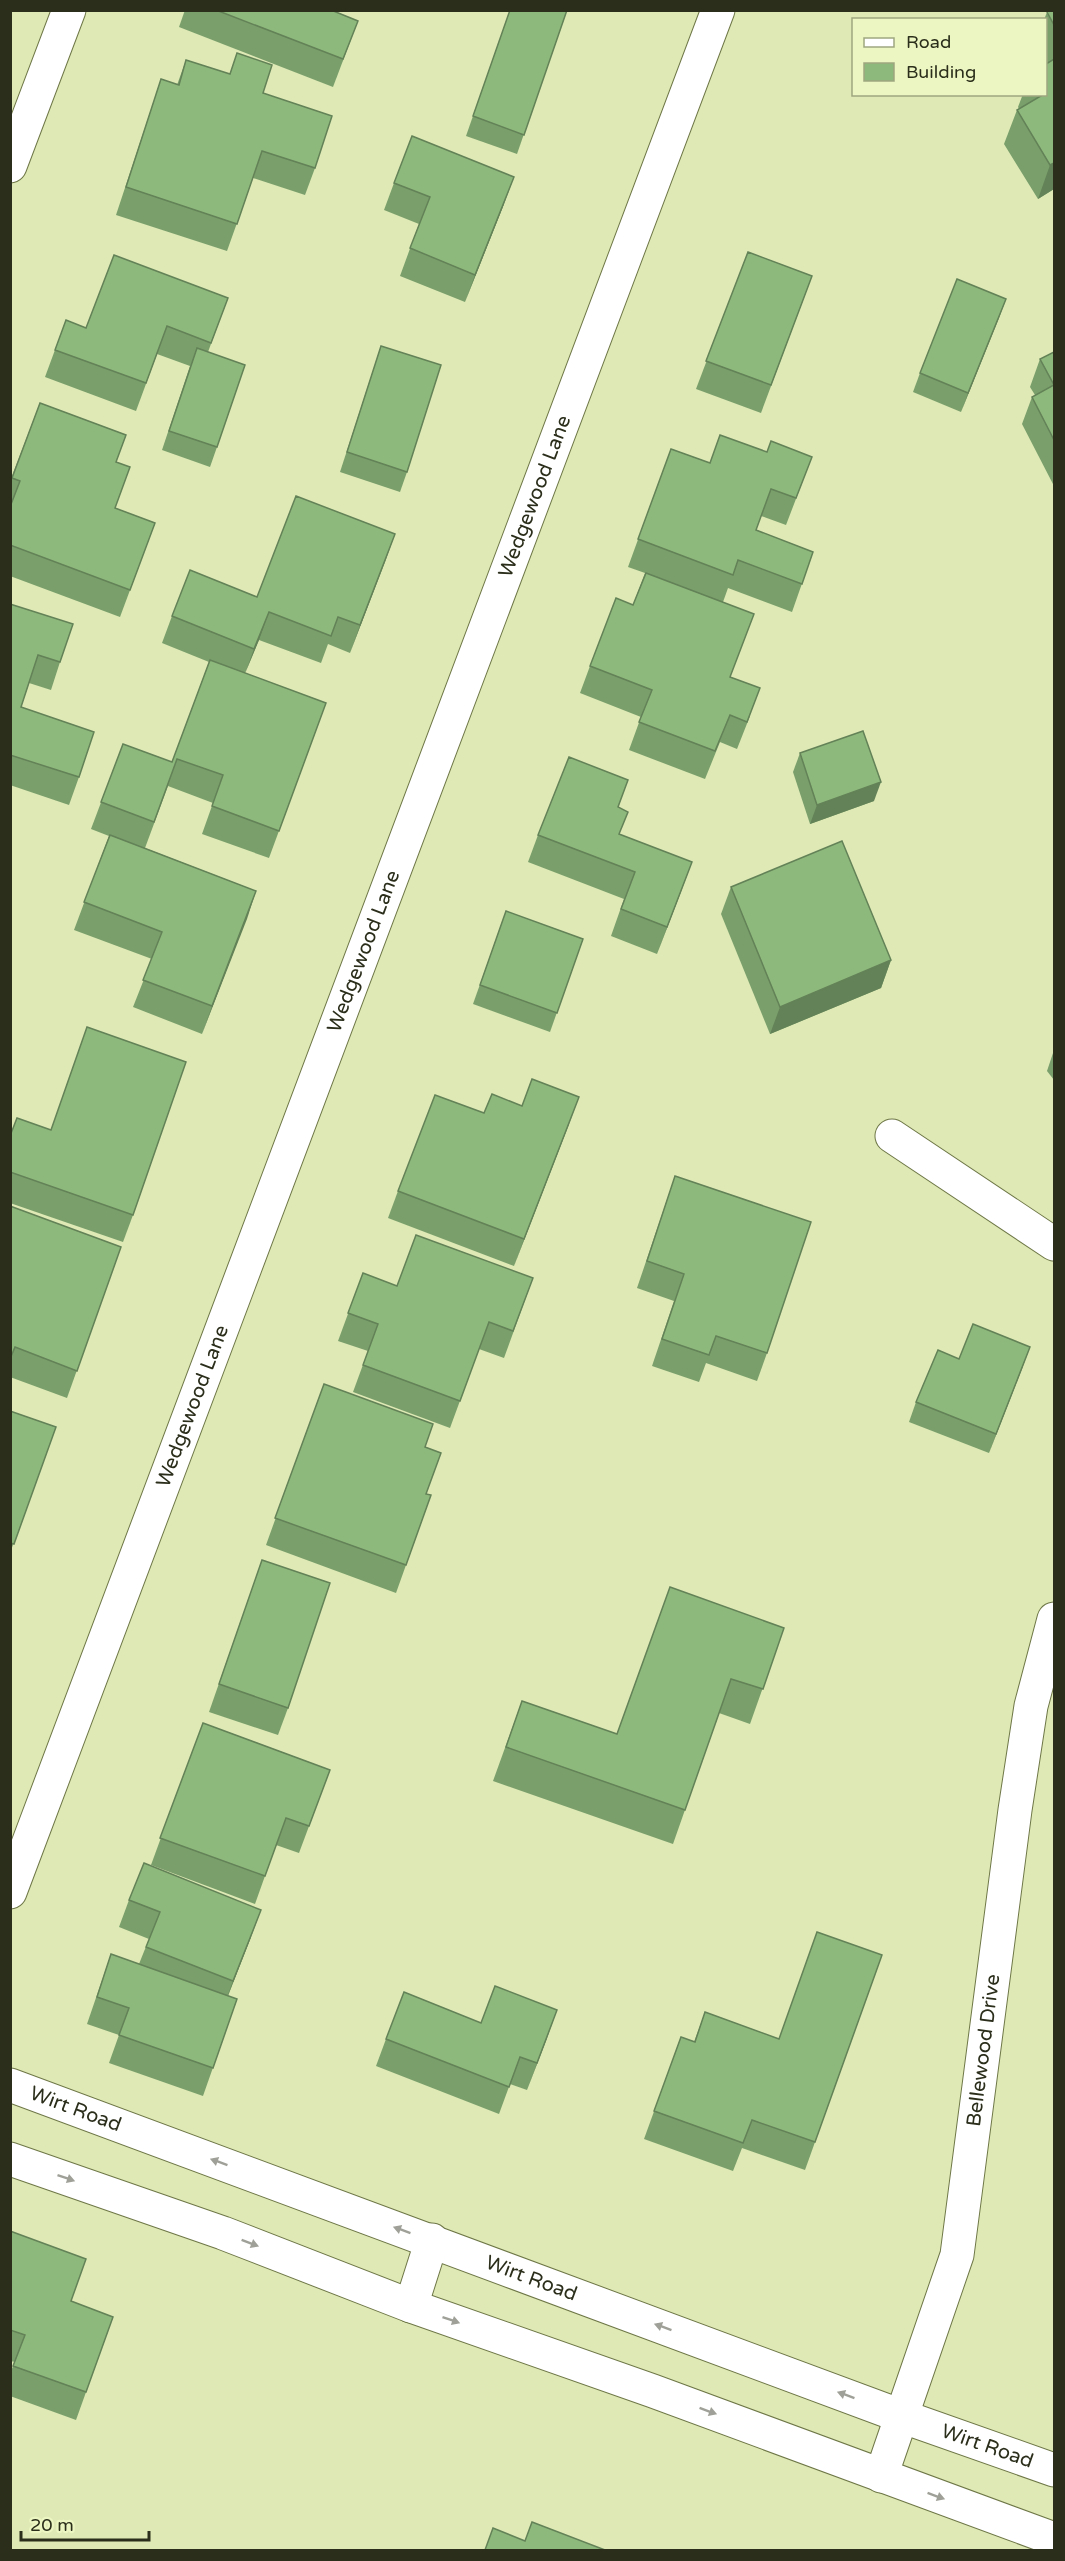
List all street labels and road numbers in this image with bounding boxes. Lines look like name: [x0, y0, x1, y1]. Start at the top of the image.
street label: Wedgewood Lane: [494, 412, 576, 581]
street label: Wedgewood Lane: [322, 867, 405, 1036]
street label: Wedgewood Lane: [151, 1322, 234, 1491]
street label: Bellewood Drive: [962, 1973, 1005, 2128]
street label: Wirt Road: [27, 2081, 125, 2137]
street label: Wirt Road: [482, 2251, 580, 2307]
street label: Wirt Road: [938, 2419, 1036, 2474]

